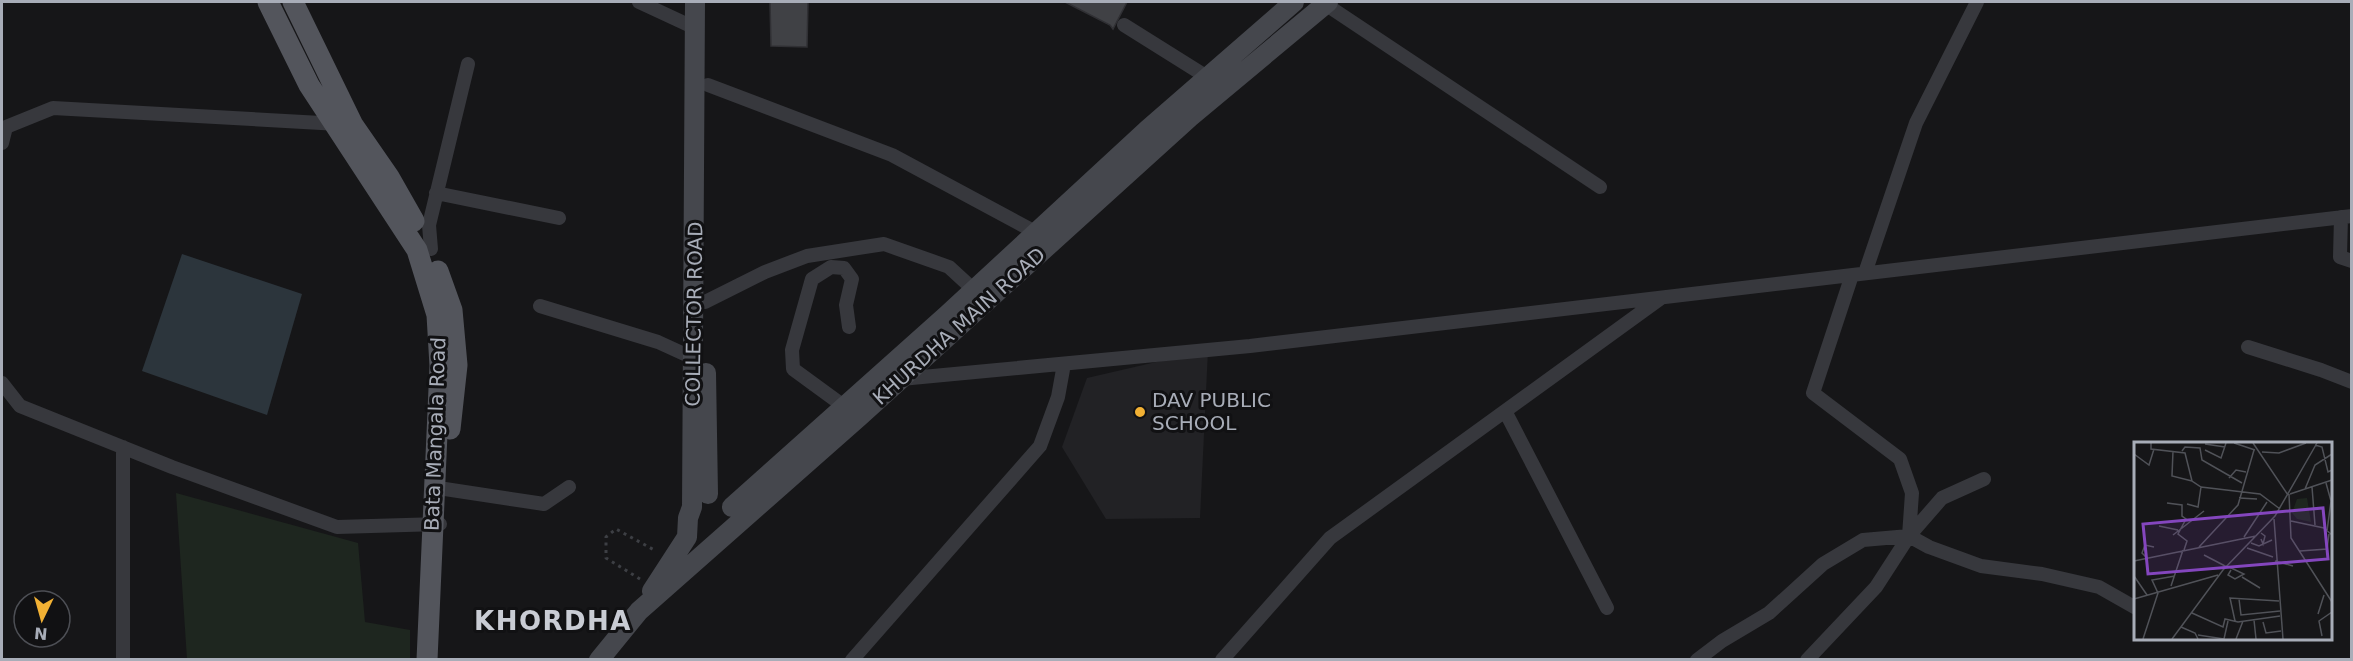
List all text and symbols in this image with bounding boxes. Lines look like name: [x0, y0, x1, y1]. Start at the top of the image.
street label: COLLECTOR ROAD: [680, 221, 708, 407]
street label: KHURDHA MAIN ROAD: [868, 242, 1050, 410]
street label: Bata Mangala Road: [420, 337, 450, 531]
place label: DAV PUBLIC SCHOOL: [1152, 388, 1271, 435]
marker: DAV PUBLIC SCHOOL: [1133, 405, 1147, 419]
inset map: [2134, 442, 2332, 640]
north arrow: [12, 589, 72, 649]
district label: KHORDHA: [474, 606, 632, 636]
text: N: [33, 623, 48, 643]

